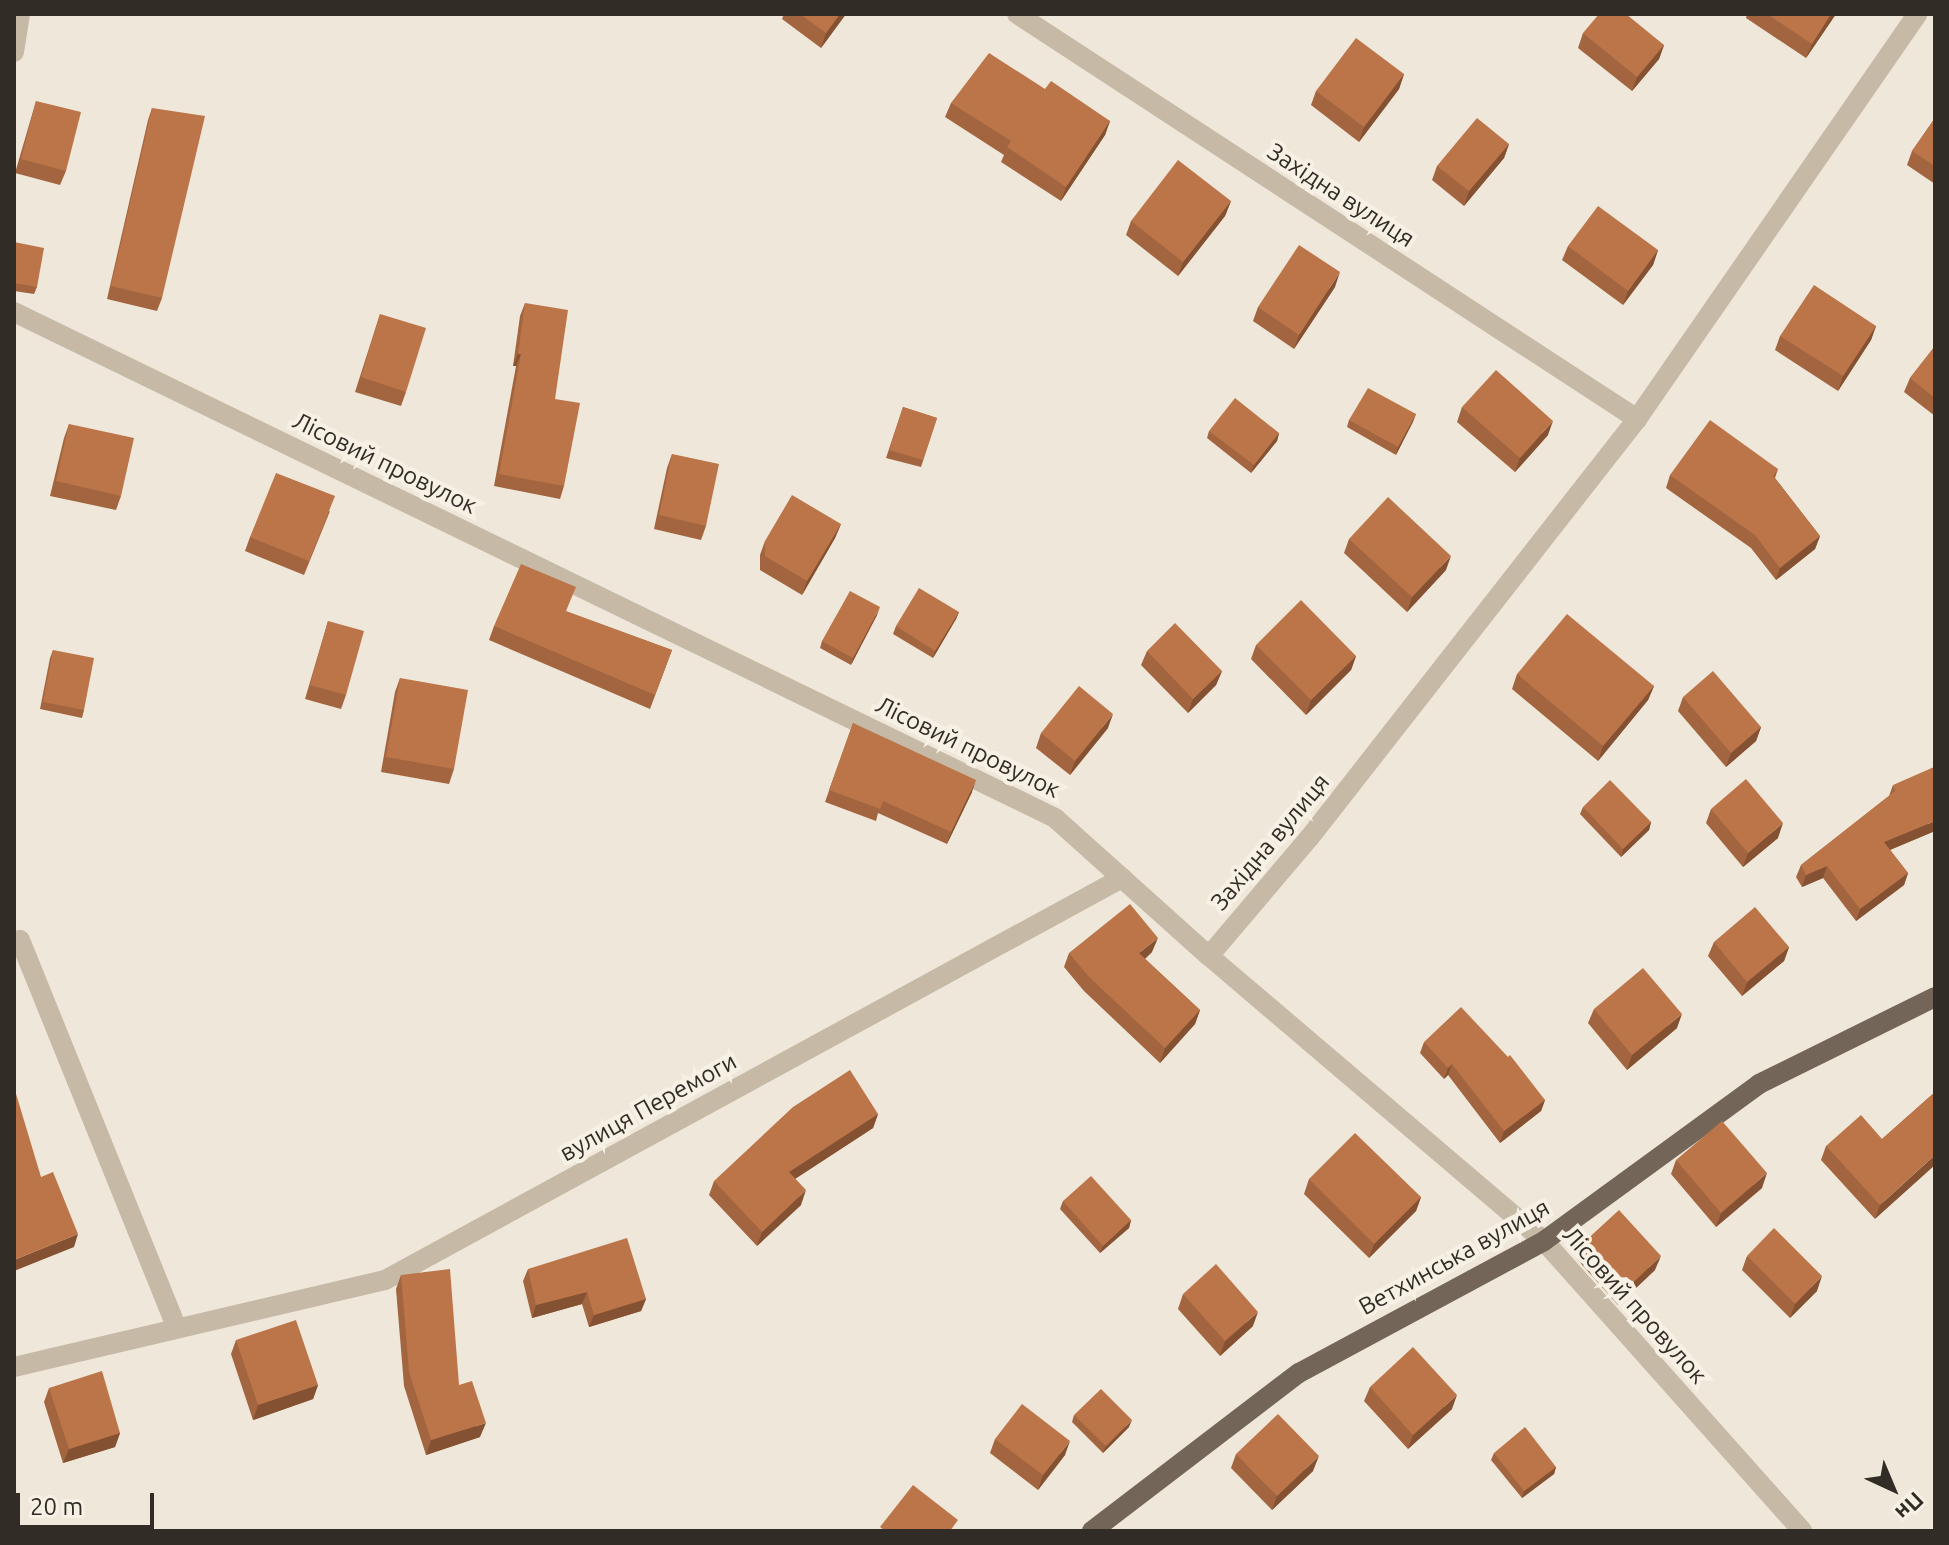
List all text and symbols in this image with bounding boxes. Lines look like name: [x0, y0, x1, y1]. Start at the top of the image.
street label: Західна вулиця: [1262, 137, 1420, 253]
street label: Лісовий провулок: [288, 406, 482, 520]
street label: Лісовий провулок: [871, 690, 1065, 804]
street label: Західна вулиця: [1205, 768, 1335, 916]
street label: вулиця Перемоги: [555, 1047, 741, 1167]
street label: Ветхинська вулиця: [1354, 1193, 1554, 1321]
street label: Лісовий провулок: [1557, 1221, 1713, 1389]
north arrow: [1853, 1449, 1933, 1529]
scale bar: [20, 1477, 158, 1527]
text: Пн: [1891, 1488, 1929, 1526]
text: 20 m: [30, 1493, 83, 1520]

